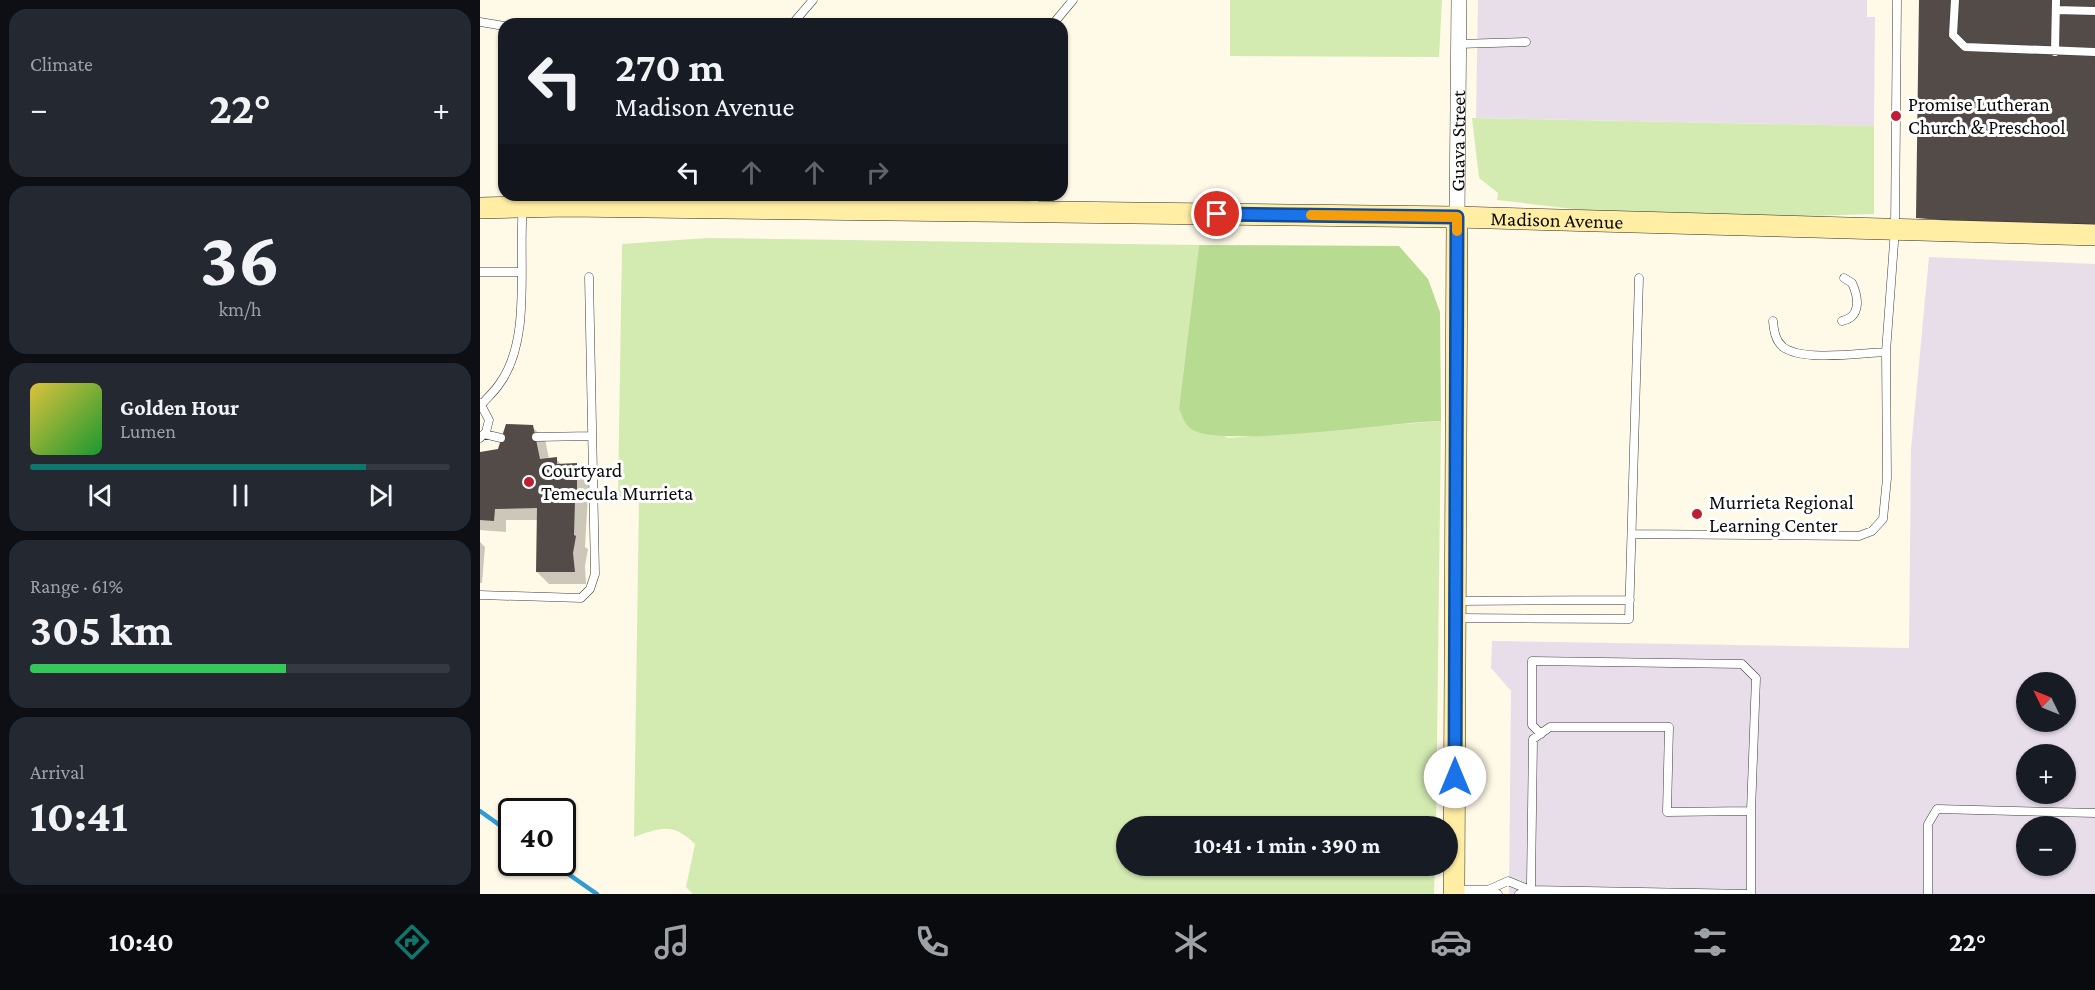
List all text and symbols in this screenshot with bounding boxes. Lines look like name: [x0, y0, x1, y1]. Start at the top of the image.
icon: left: [516, 42, 594, 120]
text: 270 m: [615, 43, 724, 90]
text: Climate: [30, 53, 93, 75]
text: 22°: [209, 83, 271, 133]
text: −: [30, 90, 47, 127]
text: +: [433, 90, 450, 127]
street label: Guava Street: [1446, 90, 1469, 192]
text: Madison Avenue: [615, 92, 794, 122]
place label: Promise Lutheran Church & Preschool: [1908, 93, 2066, 138]
marker: Promise Lutheran Church & Preschool: [1889, 109, 1903, 123]
icon: left: [672, 156, 705, 189]
icon: ahead: [735, 156, 768, 189]
icon: ahead: [798, 156, 831, 189]
icon: right: [861, 156, 894, 189]
pin: [1191, 188, 1242, 239]
icon: arrive: [1200, 197, 1233, 230]
street label: Madison Avenue: [1490, 207, 1624, 233]
text: 36: [200, 215, 280, 302]
text: km/h: [218, 298, 262, 320]
text: Golden Hour: [120, 395, 239, 420]
text: Lumen: [120, 420, 176, 442]
place label: Courtyard Temecula Murrieta: [541, 459, 693, 504]
marker: Courtyard Temecula Murrieta: [522, 475, 536, 489]
icon: previous: [84, 479, 117, 512]
icon: pause: [224, 479, 257, 512]
icon: next: [364, 479, 397, 512]
place label: Murrieta Regional Learning Center: [1709, 491, 1854, 537]
marker: Murrieta Regional Learning Center: [1690, 507, 1704, 521]
text: Range · 61%: [30, 575, 123, 597]
text: 305 km: [30, 605, 173, 655]
north arrow: [2016, 672, 2076, 732]
map controls: [2016, 672, 2076, 876]
button: +: [2016, 744, 2076, 804]
position arrow: [1423, 745, 1487, 809]
text: Arrival: [30, 761, 84, 783]
text: 10:41: [30, 791, 128, 841]
speed limit sign: 40: [498, 798, 576, 876]
button: −: [2016, 816, 2076, 876]
text: 10:41 · 1 min · 390 m: [1194, 833, 1380, 858]
icon: directions: [391, 921, 433, 963]
icon: music: [651, 921, 693, 963]
icon: phone: [911, 921, 953, 963]
icon: climate: [1170, 921, 1212, 963]
icon: car: [1430, 921, 1472, 963]
icon: filters: [1689, 921, 1731, 963]
text: 10:40: [109, 927, 174, 957]
text: 22°: [1949, 927, 1986, 957]

